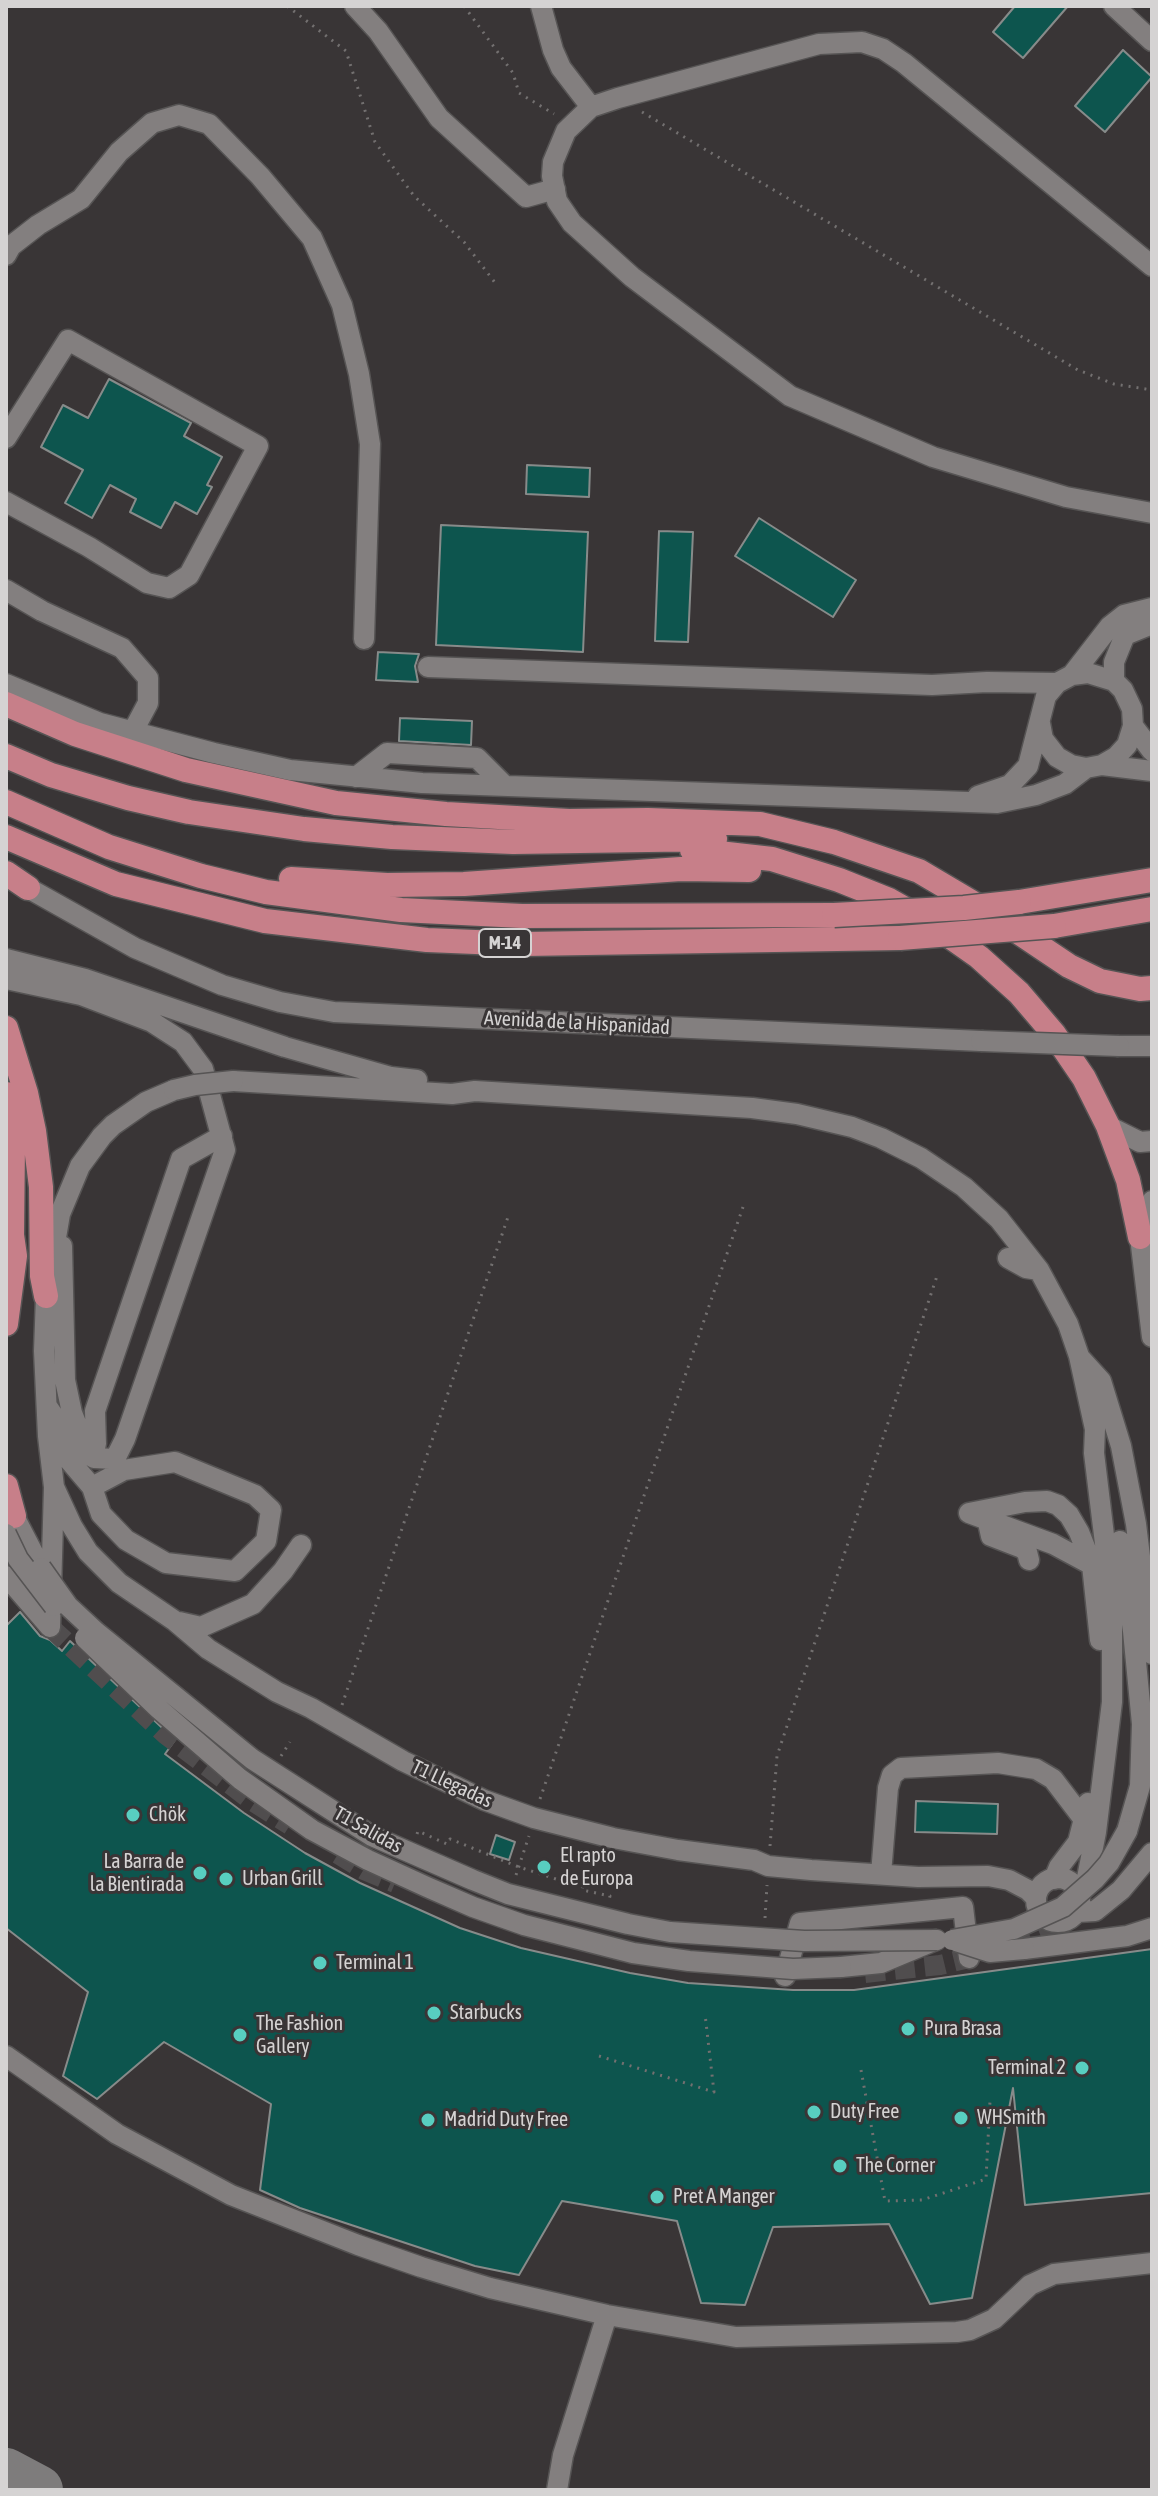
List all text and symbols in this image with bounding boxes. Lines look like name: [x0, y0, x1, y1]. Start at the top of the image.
road number: M-14: [479, 929, 531, 957]
street label: Avenida de la Hispanidad: [483, 1006, 671, 1040]
street label: T1 Llegadas: [408, 1755, 496, 1813]
street label: T1 Salidas: [330, 1801, 406, 1859]
place label: Chök: [149, 1803, 186, 1827]
marker: Chök: [124, 1806, 142, 1824]
place label: El rapto de Europa: [560, 1844, 634, 1891]
place label: La Barra de la Bientirada: [90, 1850, 184, 1897]
marker: El rapto de Europa: [535, 1858, 553, 1876]
marker: La Barra de la Bientirada: [191, 1864, 209, 1882]
place label: Urban Grill: [242, 1867, 323, 1891]
marker: Urban Grill: [217, 1870, 235, 1888]
place label: Terminal 1: [336, 1951, 414, 1975]
marker: Terminal 1: [311, 1954, 329, 1972]
place label: Starbucks: [450, 2001, 522, 2025]
marker: Starbucks: [425, 2004, 443, 2022]
place label: The Fashion Gallery: [256, 2012, 343, 2059]
place label: Pura Brasa: [924, 2017, 1002, 2041]
marker: Pura Brasa: [899, 2020, 917, 2038]
marker: The Fashion Gallery: [231, 2026, 249, 2044]
place label: Terminal 2: [988, 2056, 1066, 2080]
marker: Terminal 2: [1073, 2059, 1091, 2077]
place label: Duty Free: [830, 2100, 899, 2124]
marker: Duty Free: [805, 2103, 823, 2121]
place label: WHSmith: [977, 2106, 1046, 2130]
place label: Madrid Duty Free: [444, 2108, 568, 2132]
marker: WHSmith: [952, 2109, 970, 2127]
marker: Madrid Duty Free: [419, 2111, 437, 2129]
place label: The Corner: [856, 2154, 935, 2178]
marker: The Corner: [831, 2157, 849, 2175]
place label: Pret A Manger: [673, 2185, 774, 2209]
marker: Pret A Manger: [648, 2188, 666, 2206]

